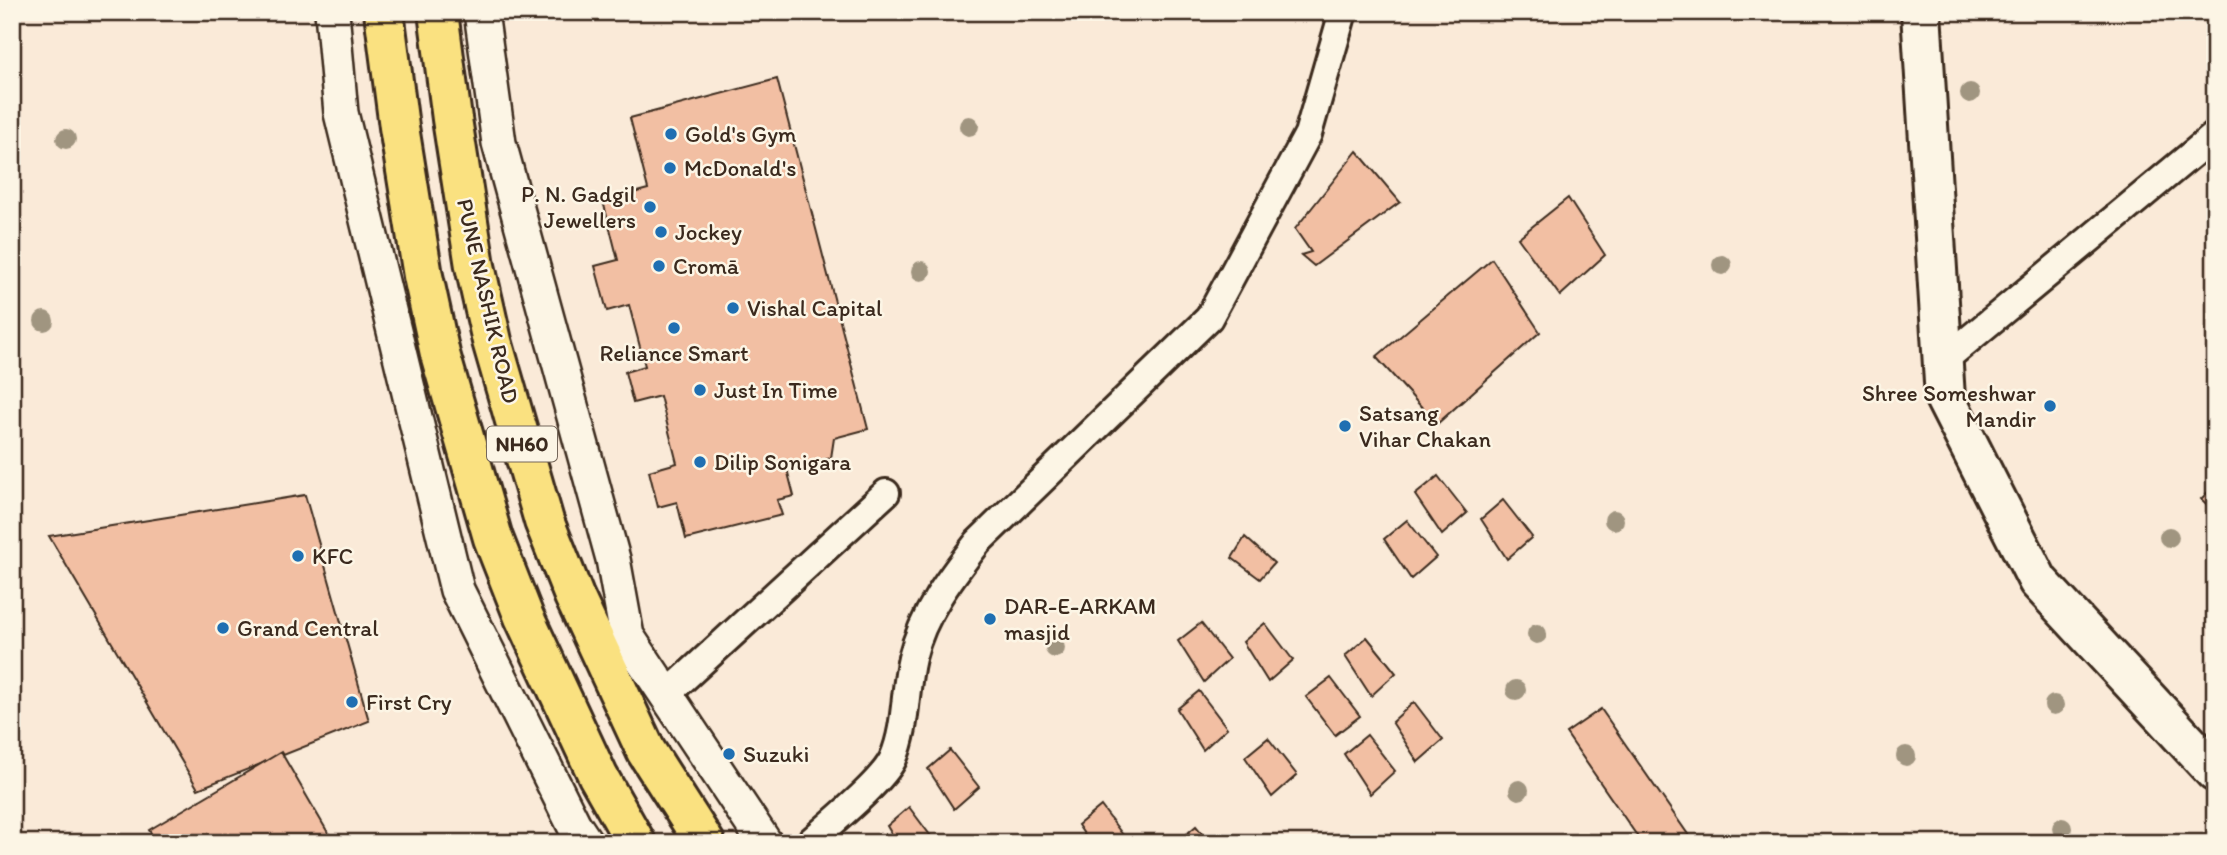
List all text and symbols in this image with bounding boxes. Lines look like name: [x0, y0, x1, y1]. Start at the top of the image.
place label: Gold's Gym: [685, 120, 797, 148]
marker: Gold's Gym: [663, 126, 679, 142]
place label: McDonald's: [684, 154, 797, 182]
marker: McDonald's: [662, 160, 678, 176]
place label: P. N. Gadgil Jewellers: [521, 180, 636, 234]
street label: PUNE NASHIK ROAD: [451, 196, 525, 406]
marker: P. N. Gadgil Jewellers: [642, 199, 658, 215]
place label: Jockey: [675, 218, 742, 246]
marker: Jockey: [653, 224, 669, 240]
place label: Cromā: [673, 252, 739, 280]
marker: Cromā: [651, 258, 667, 274]
place label: Vishal Capital: [747, 294, 883, 322]
marker: Vishal Capital: [725, 300, 741, 316]
marker: Reliance Smart: [666, 320, 682, 336]
place label: Reliance Smart: [599, 339, 749, 367]
place label: Just In Time: [714, 376, 838, 404]
place label: Shree Someshwar Mandir: [1862, 379, 2036, 433]
marker: Just In Time: [692, 382, 708, 398]
marker: Shree Someshwar Mandir: [2042, 398, 2058, 414]
place label: Satsang Vihar Chakan: [1359, 399, 1491, 453]
marker: Satsang Vihar Chakan: [1337, 418, 1353, 434]
road number: NH60: [487, 426, 557, 462]
place label: Dilip Sonigara: [714, 448, 851, 476]
marker: Dilip Sonigara: [692, 454, 708, 470]
place label: KFC: [312, 542, 353, 570]
marker: KFC: [290, 548, 306, 564]
place label: DAR-E-ARKAM masjid: [1004, 592, 1156, 646]
marker: DAR-E-ARKAM masjid: [982, 611, 998, 627]
place label: Grand Central: [237, 614, 379, 642]
marker: Grand Central: [215, 620, 231, 636]
place label: First Cry: [366, 688, 452, 716]
marker: First Cry: [344, 694, 360, 710]
place label: Suzuki: [743, 740, 809, 768]
marker: Suzuki: [721, 746, 737, 762]

